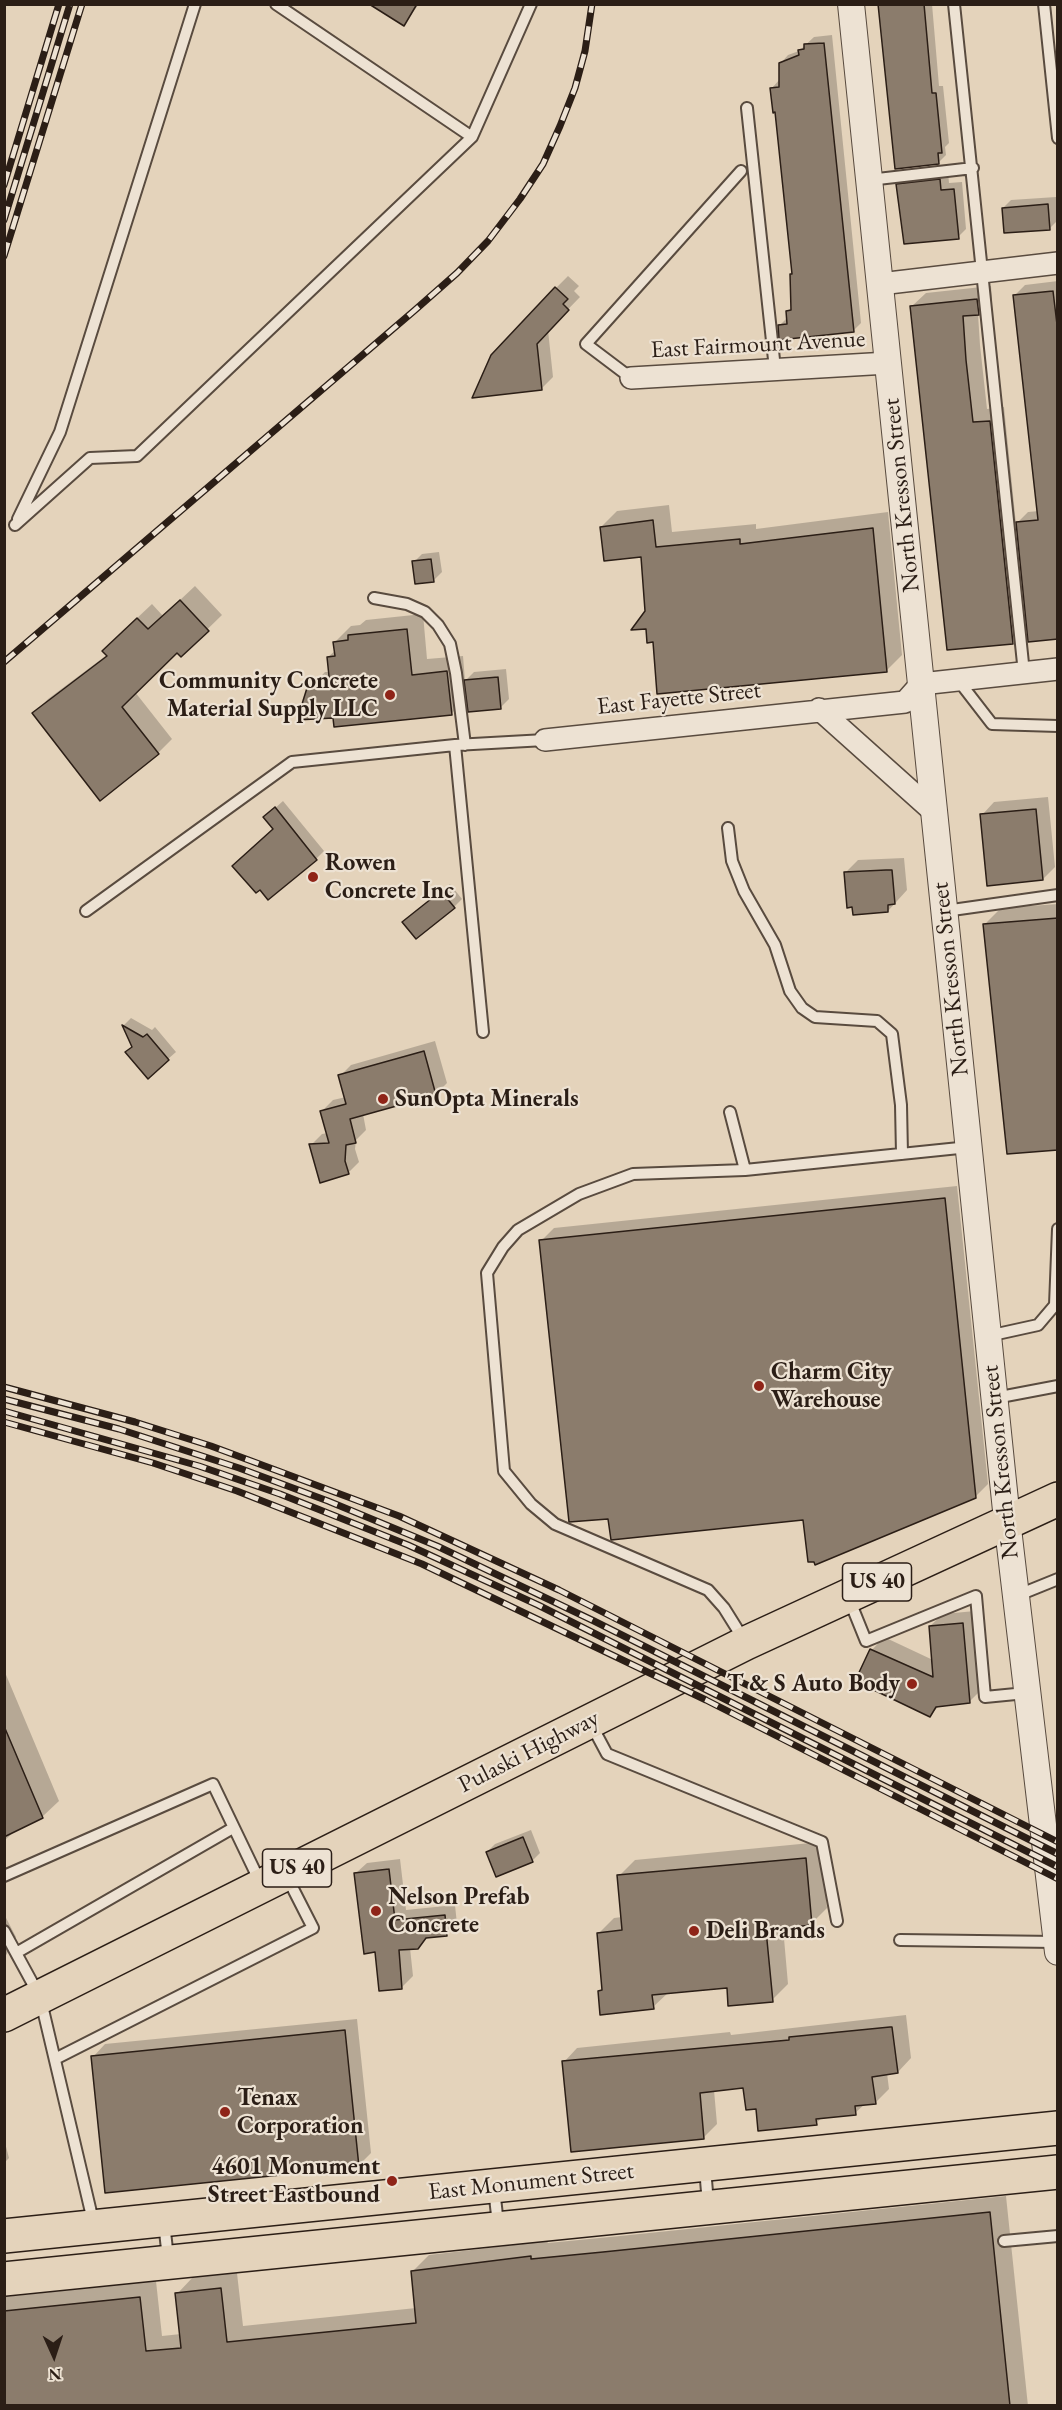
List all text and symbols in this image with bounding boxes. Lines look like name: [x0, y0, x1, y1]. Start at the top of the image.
street label: East Fairmount Avenue: [650, 325, 866, 365]
street label: North Kresson Street: [877, 397, 927, 593]
place label: Community Concrete Material Supply LLC: [159, 667, 378, 723]
street label: East Fayette Street: [596, 676, 762, 722]
marker: Community Concrete Material Supply LLC: [383, 688, 397, 702]
place label: Rowen Concrete Inc: [325, 849, 454, 905]
marker: Rowen Concrete Inc: [306, 870, 320, 884]
street label: North Kresson Street: [926, 881, 976, 1077]
place label: SunOpta Minerals: [395, 1085, 579, 1113]
marker: SunOpta Minerals: [376, 1092, 390, 1106]
place label: Charm City Warehouse: [771, 1358, 892, 1414]
street label: North Kresson Street: [976, 1364, 1026, 1560]
marker: Charm City Warehouse: [752, 1379, 766, 1393]
road number: US 40: [842, 1563, 912, 1601]
place label: T & S Auto Body: [727, 1670, 900, 1698]
marker: T & S Auto Body: [905, 1677, 919, 1691]
street label: Pulaski Highway: [454, 1704, 604, 1800]
road number: US 40: [262, 1849, 332, 1887]
place label: Nelson Prefab Concrete: [388, 1883, 530, 1939]
marker: Nelson Prefab Concrete: [369, 1904, 383, 1918]
place label: Deli Brands: [706, 1917, 825, 1945]
marker: Deli Brands: [687, 1924, 701, 1938]
place label: Tenax Corporation: [237, 2084, 364, 2140]
marker: Tenax Corporation: [218, 2105, 232, 2119]
place label: 4601 Monument Street Eastbound: [208, 2153, 380, 2209]
street label: East Monument Street: [427, 2157, 635, 2207]
marker: 4601 Monument Street Eastbound: [385, 2174, 399, 2188]
north arrow: [24, 2326, 84, 2386]
text: N: [48, 2364, 62, 2385]

